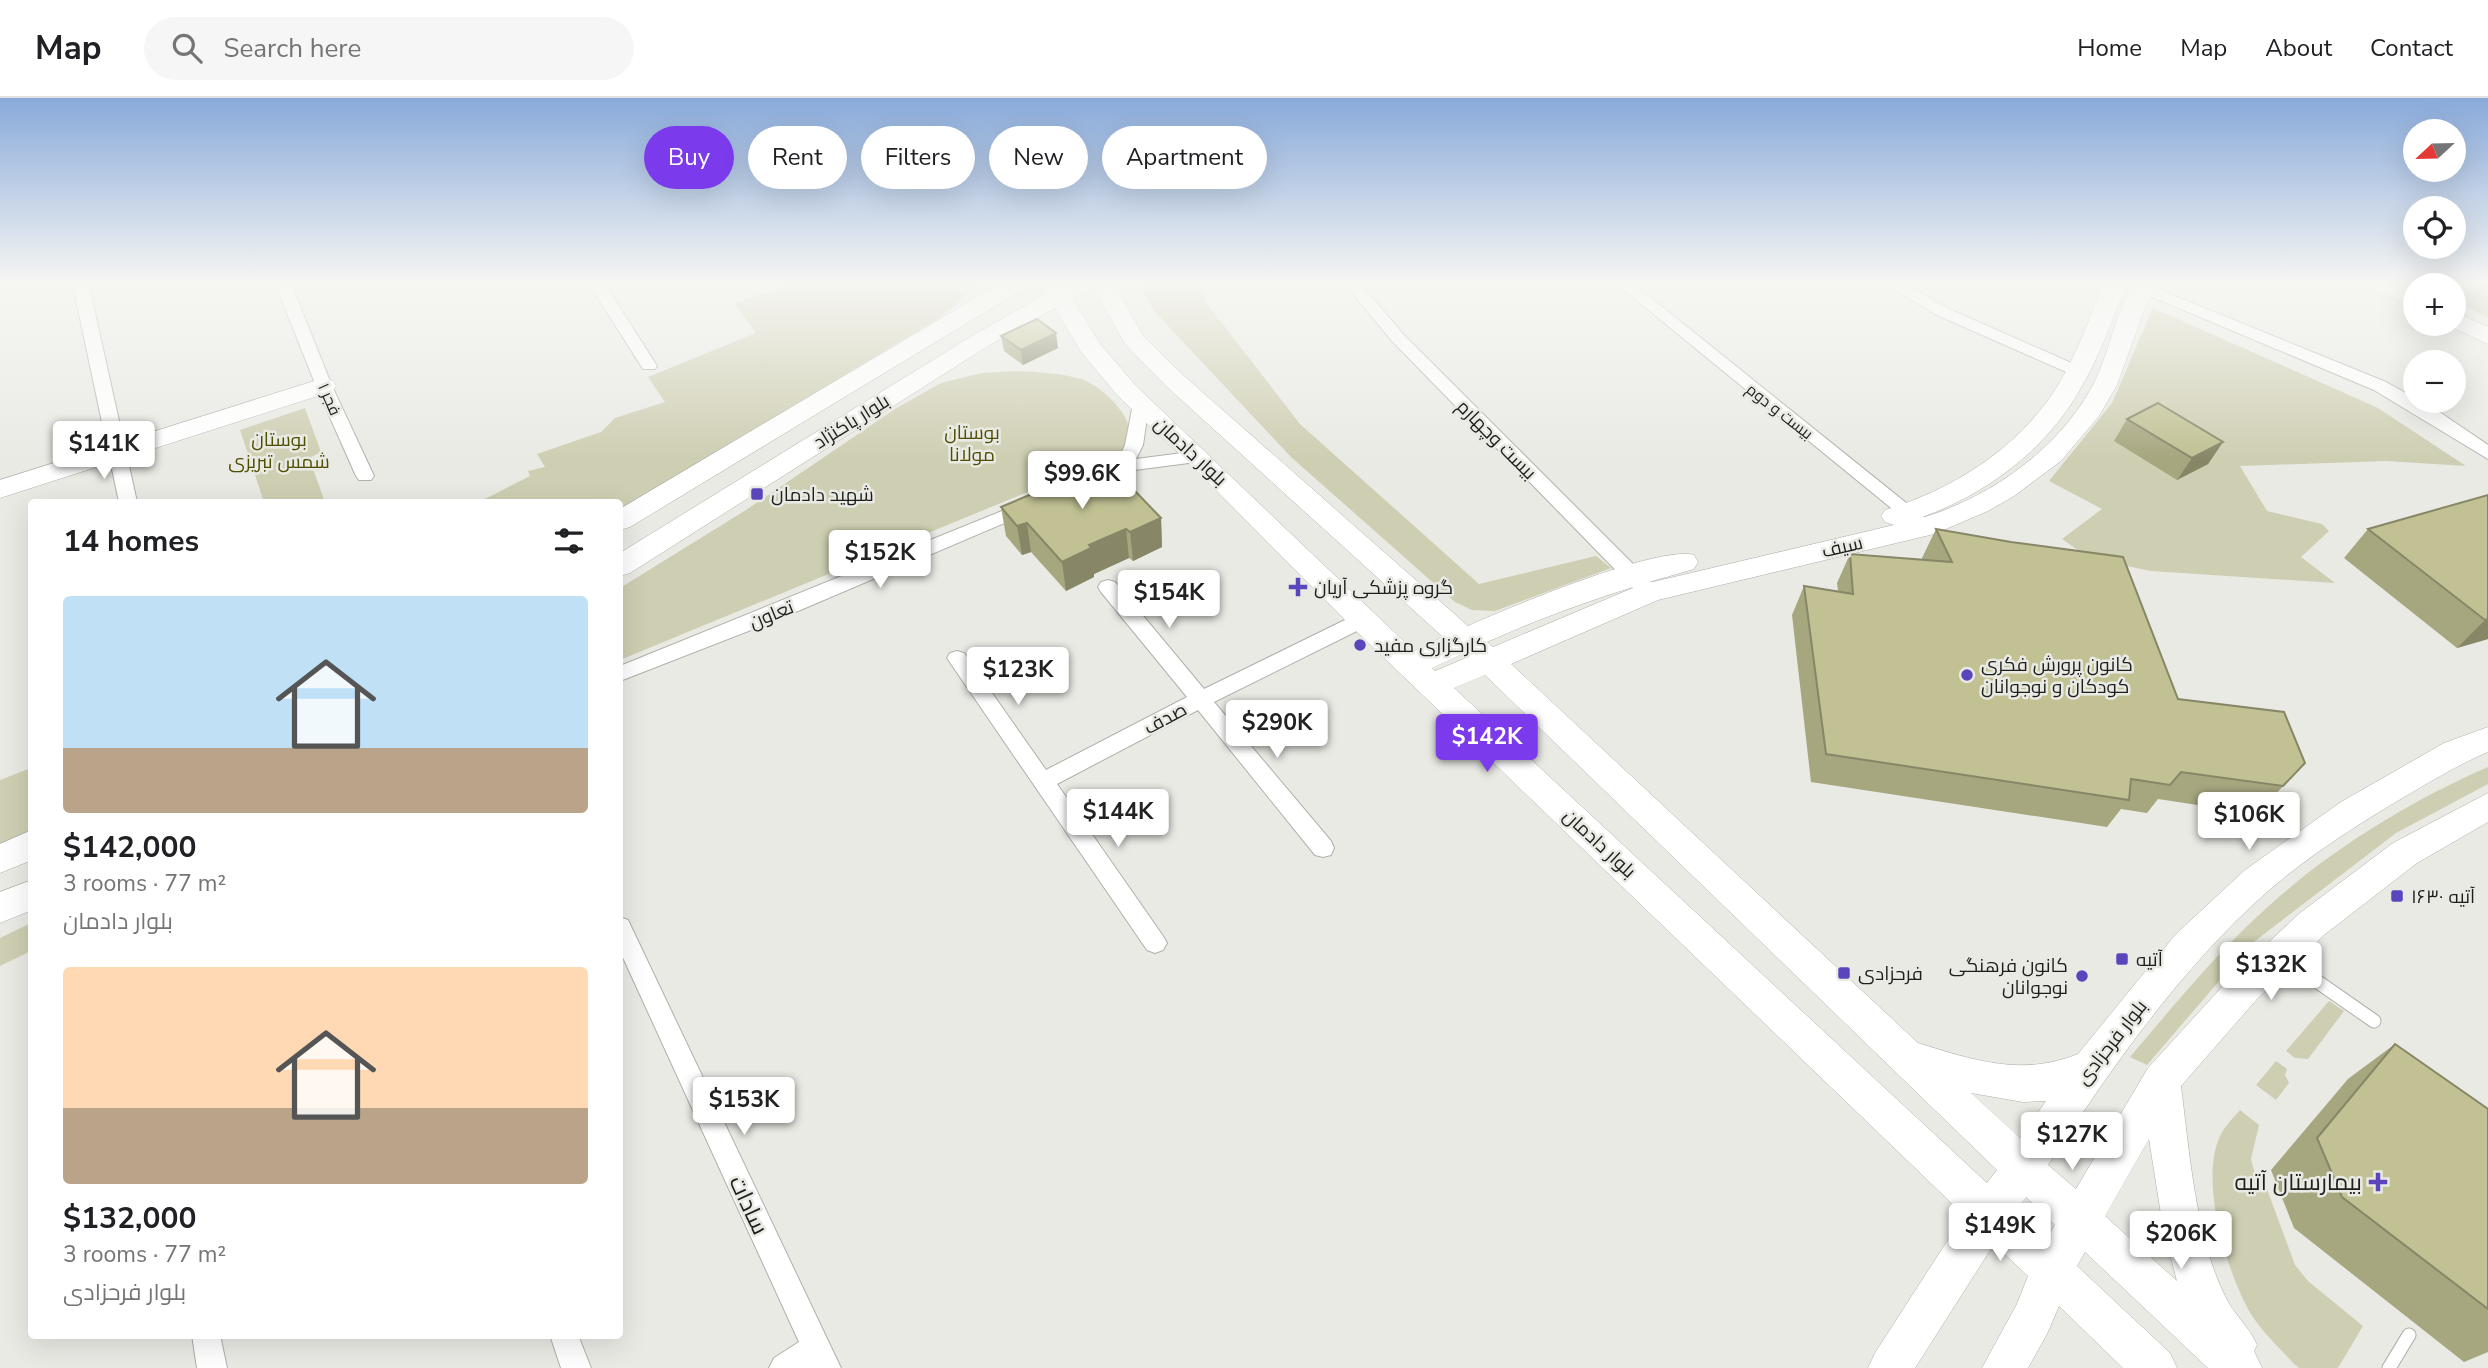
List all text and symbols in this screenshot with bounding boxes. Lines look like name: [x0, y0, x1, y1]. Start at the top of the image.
search box: [144, 17, 634, 80]
text: Map: [35, 26, 102, 71]
icon: search: [168, 29, 206, 67]
text: Search here: [224, 31, 361, 66]
text: Home: [2077, 32, 2142, 64]
text: Map: [2180, 32, 2227, 64]
text: About: [2265, 32, 2332, 64]
text: Contact: [2370, 32, 2453, 64]
north arrow: [2403, 119, 2466, 182]
map controls: [2403, 119, 2466, 413]
chip: Buy: [644, 126, 734, 189]
chip: Rent: [748, 126, 847, 189]
chip: Filters: [861, 126, 975, 189]
chip: New: [989, 126, 1088, 189]
chip: Apartment: [1102, 126, 1267, 189]
button: locate: [2403, 196, 2466, 259]
button: +: [2403, 273, 2466, 336]
button: −: [2403, 350, 2466, 413]
street label: بیست و دوم: [1741, 379, 1817, 445]
street label: فجر ۱: [312, 380, 346, 419]
street label: بلوار پاکنژاد: [809, 388, 894, 455]
street label: بیست وچهارم: [1451, 394, 1542, 485]
street label: بلوار دادمان: [1148, 411, 1232, 492]
park label: بوستان مولانا: [944, 420, 1000, 468]
pin: $141K: [55, 422, 153, 481]
park label: بوستان شمس تبریزی: [228, 427, 330, 475]
text: $141K: [69, 428, 139, 459]
pin: $99.6K: [1025, 452, 1139, 511]
text: $99.6K: [1044, 458, 1120, 489]
place label: شهید دادمان: [771, 482, 874, 508]
marker: شهید دادمان: [749, 486, 765, 502]
text: 14 homes: [63, 521, 199, 562]
icon: filters: [550, 522, 588, 560]
street label: سیف: [1819, 530, 1865, 564]
pin: $152K: [831, 531, 929, 590]
text: $152K: [845, 537, 915, 568]
pin: $154K: [1120, 570, 1218, 630]
place label: گروه پزشکی آریان: [1314, 575, 1453, 601]
text: $154K: [1134, 577, 1204, 608]
marker: گروه پزشکی آریان: [1288, 577, 1308, 597]
street label: تعاون: [745, 594, 797, 636]
place label: کارگزاری مفید: [1374, 633, 1487, 659]
marker: کارگزاری مفید: [1352, 637, 1368, 653]
icon: home: [263, 641, 389, 767]
pin: $123K: [969, 648, 1067, 707]
place label: کانون پرورش فکری کودکان و نوجوانان: [1981, 652, 2133, 700]
text: $123K: [983, 654, 1053, 685]
marker: کانون پرورش فکری کودکان و نوجوانان: [1959, 667, 1975, 683]
street label: صدف: [1139, 697, 1192, 741]
pin: $290K: [1228, 700, 1326, 760]
text: $290K: [1242, 707, 1312, 738]
pin: $142K: [1438, 714, 1536, 774]
text: $142K: [1452, 721, 1522, 752]
pin: $144K: [1069, 790, 1167, 849]
pin: $106K: [2200, 792, 2298, 852]
text: $144K: [1083, 796, 1153, 827]
text: $106K: [2214, 799, 2284, 830]
street label: بلوار دادمان: [1557, 803, 1641, 884]
text: $142,000: [63, 827, 196, 868]
text: 3 rooms · 77 m²: [63, 868, 226, 899]
place label: آتیه ۱۶۳۰: [2411, 884, 2475, 910]
marker: آتیه ۱۶۳۰: [2389, 888, 2405, 904]
text: بلوار دادمان: [63, 906, 173, 937]
pin: $132K: [2222, 942, 2320, 1002]
place label: آتیه: [2136, 947, 2163, 973]
text: $132K: [2236, 949, 2306, 980]
marker: آتیه: [2114, 951, 2130, 967]
place label: کانون فرهنگی نوجوانان: [1949, 953, 2068, 1001]
place label: فرحزادی: [1858, 961, 1923, 987]
marker: فرحزادی: [1836, 965, 1852, 981]
marker: کانون فرهنگی نوجوانان: [2074, 968, 2090, 984]
street label: بلوار فرحزادی: [2070, 995, 2153, 1091]
icon: home: [263, 1012, 389, 1138]
pin: $153K: [695, 1077, 793, 1137]
text: $153K: [709, 1084, 779, 1115]
pin: $127K: [2023, 1112, 2121, 1172]
text: $127K: [2037, 1119, 2107, 1150]
place label: بیمارستان آتیه: [2235, 1167, 2362, 1198]
street label: سادات: [722, 1171, 776, 1240]
marker: بیمارستان آتیه: [2368, 1172, 2388, 1192]
text: $132,000: [63, 1198, 196, 1239]
pin: $149K: [1951, 1204, 2049, 1263]
text: $149K: [1965, 1210, 2035, 1241]
pin: $206K: [2132, 1212, 2230, 1271]
text: $206K: [2146, 1218, 2216, 1249]
text: 3 rooms · 77 m²: [63, 1239, 226, 1270]
text: بلوار فرحزادی: [63, 1277, 186, 1308]

